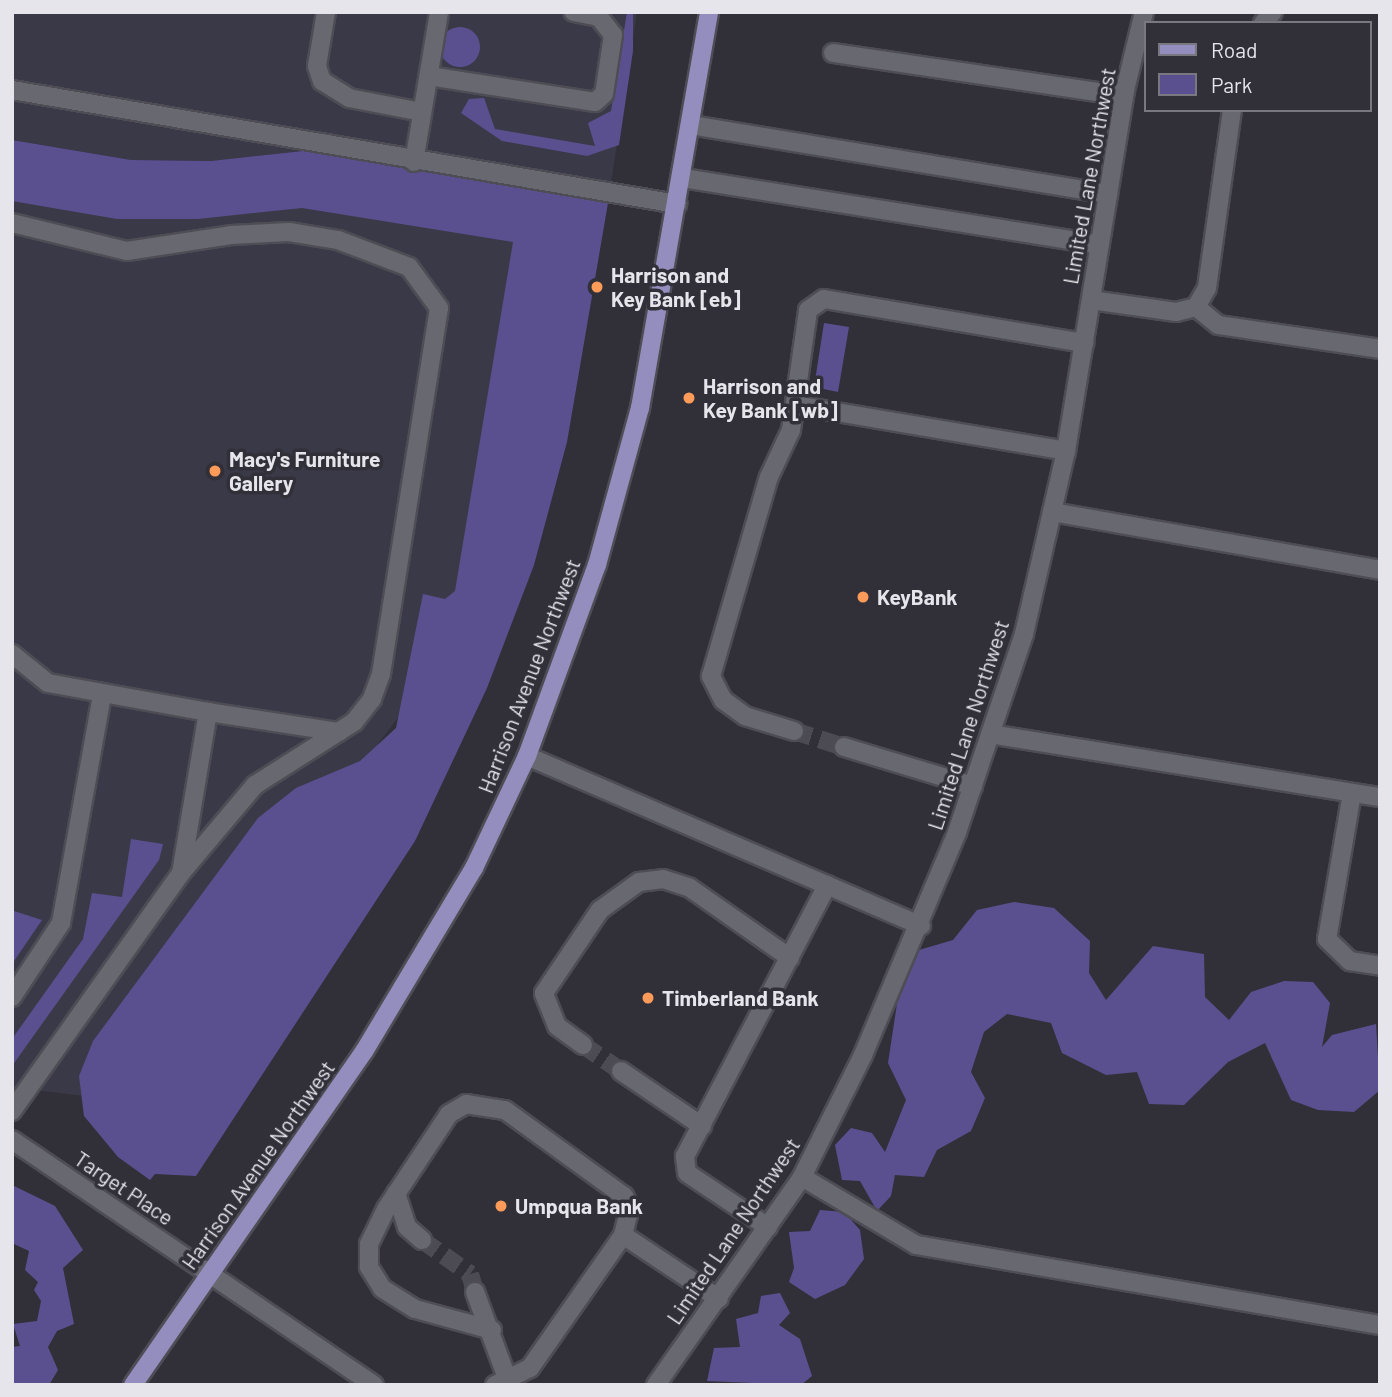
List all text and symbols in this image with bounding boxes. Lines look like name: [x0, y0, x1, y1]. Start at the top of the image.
legend: [1144, 21, 1371, 112]
text: Road: [1211, 37, 1257, 62]
street label: Limited Lane Northwest: [1058, 66, 1120, 286]
text: Park: [1211, 72, 1252, 97]
place label: Harrison and Key Bank [eb]: [611, 262, 741, 312]
marker: Harrison and Key Bank [eb]: [589, 279, 605, 295]
place label: Harrison and Key Bank [wb]: [703, 373, 838, 423]
marker: Harrison and Key Bank [wb]: [681, 390, 697, 406]
place label: Macy's Furniture Gallery: [229, 446, 380, 496]
marker: Macy's Furniture Gallery: [207, 463, 223, 479]
street label: Harrison Avenue Northwest: [473, 555, 585, 797]
place label: KeyBank: [877, 584, 958, 610]
marker: KeyBank: [855, 589, 871, 605]
street label: Limited Lane Northwest: [922, 617, 1014, 833]
place label: Timberland Bank: [662, 985, 819, 1011]
marker: Timberland Bank: [640, 990, 656, 1006]
street label: Harrison Avenue Northwest: [176, 1056, 340, 1274]
street label: Limited Lane Northwest: [661, 1133, 805, 1329]
street label: Target Place: [70, 1146, 178, 1230]
place label: Umpqua Bank: [515, 1193, 643, 1219]
marker: Umpqua Bank: [493, 1198, 509, 1214]

